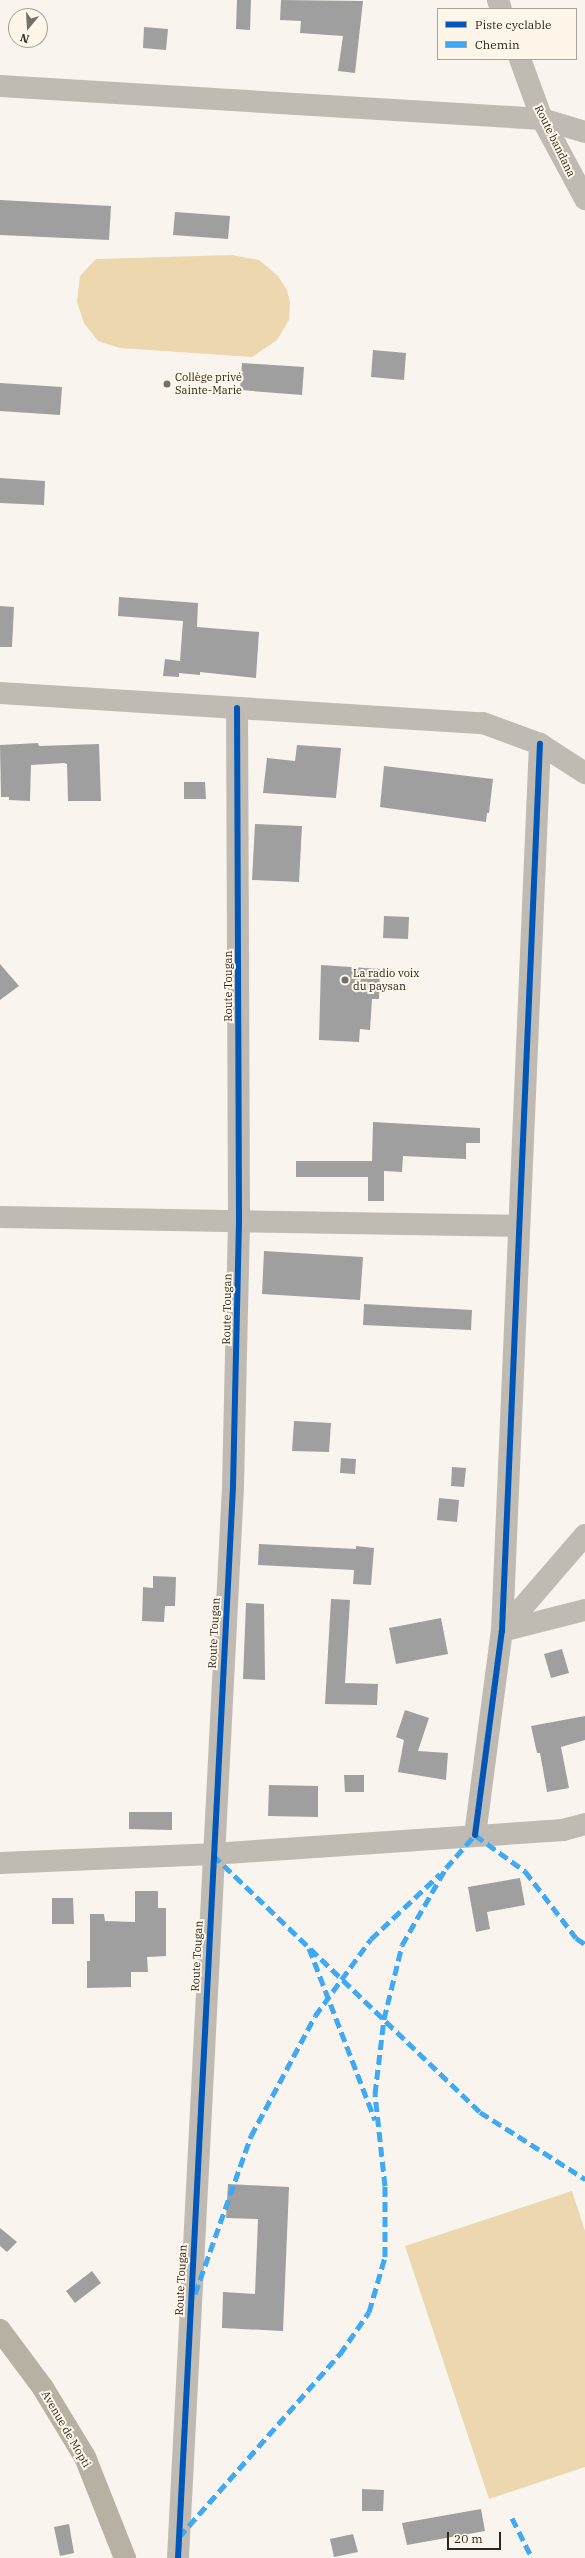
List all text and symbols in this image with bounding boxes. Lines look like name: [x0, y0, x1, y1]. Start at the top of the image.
north arrow: [8, 8, 48, 48]
legend: [437, 8, 577, 60]
text: Piste cyclable: [475, 17, 551, 32]
text: N: [18, 30, 31, 46]
text: Chemin: [475, 37, 520, 52]
street label: Route bandana: [532, 103, 578, 179]
place label: Collège privé Sainte-Marie: [175, 371, 242, 397]
marker: Collège privé Sainte-Marie: [162, 379, 172, 389]
street label: Route Tougan: [221, 950, 235, 1022]
place label: La radio voix du paysan: [353, 967, 419, 993]
marker: La radio voix du paysan: [340, 975, 350, 985]
street label: Route Tougan: [220, 1273, 234, 1345]
street label: Route Tougan: [206, 1597, 222, 1669]
street label: Route Tougan: [189, 1920, 205, 1992]
street label: Route Tougan: [173, 2244, 189, 2316]
street label: Avenue de Mopti: [39, 2388, 93, 2470]
scale bar: [449, 2524, 503, 2550]
text: 20 m: [454, 2531, 483, 2546]

